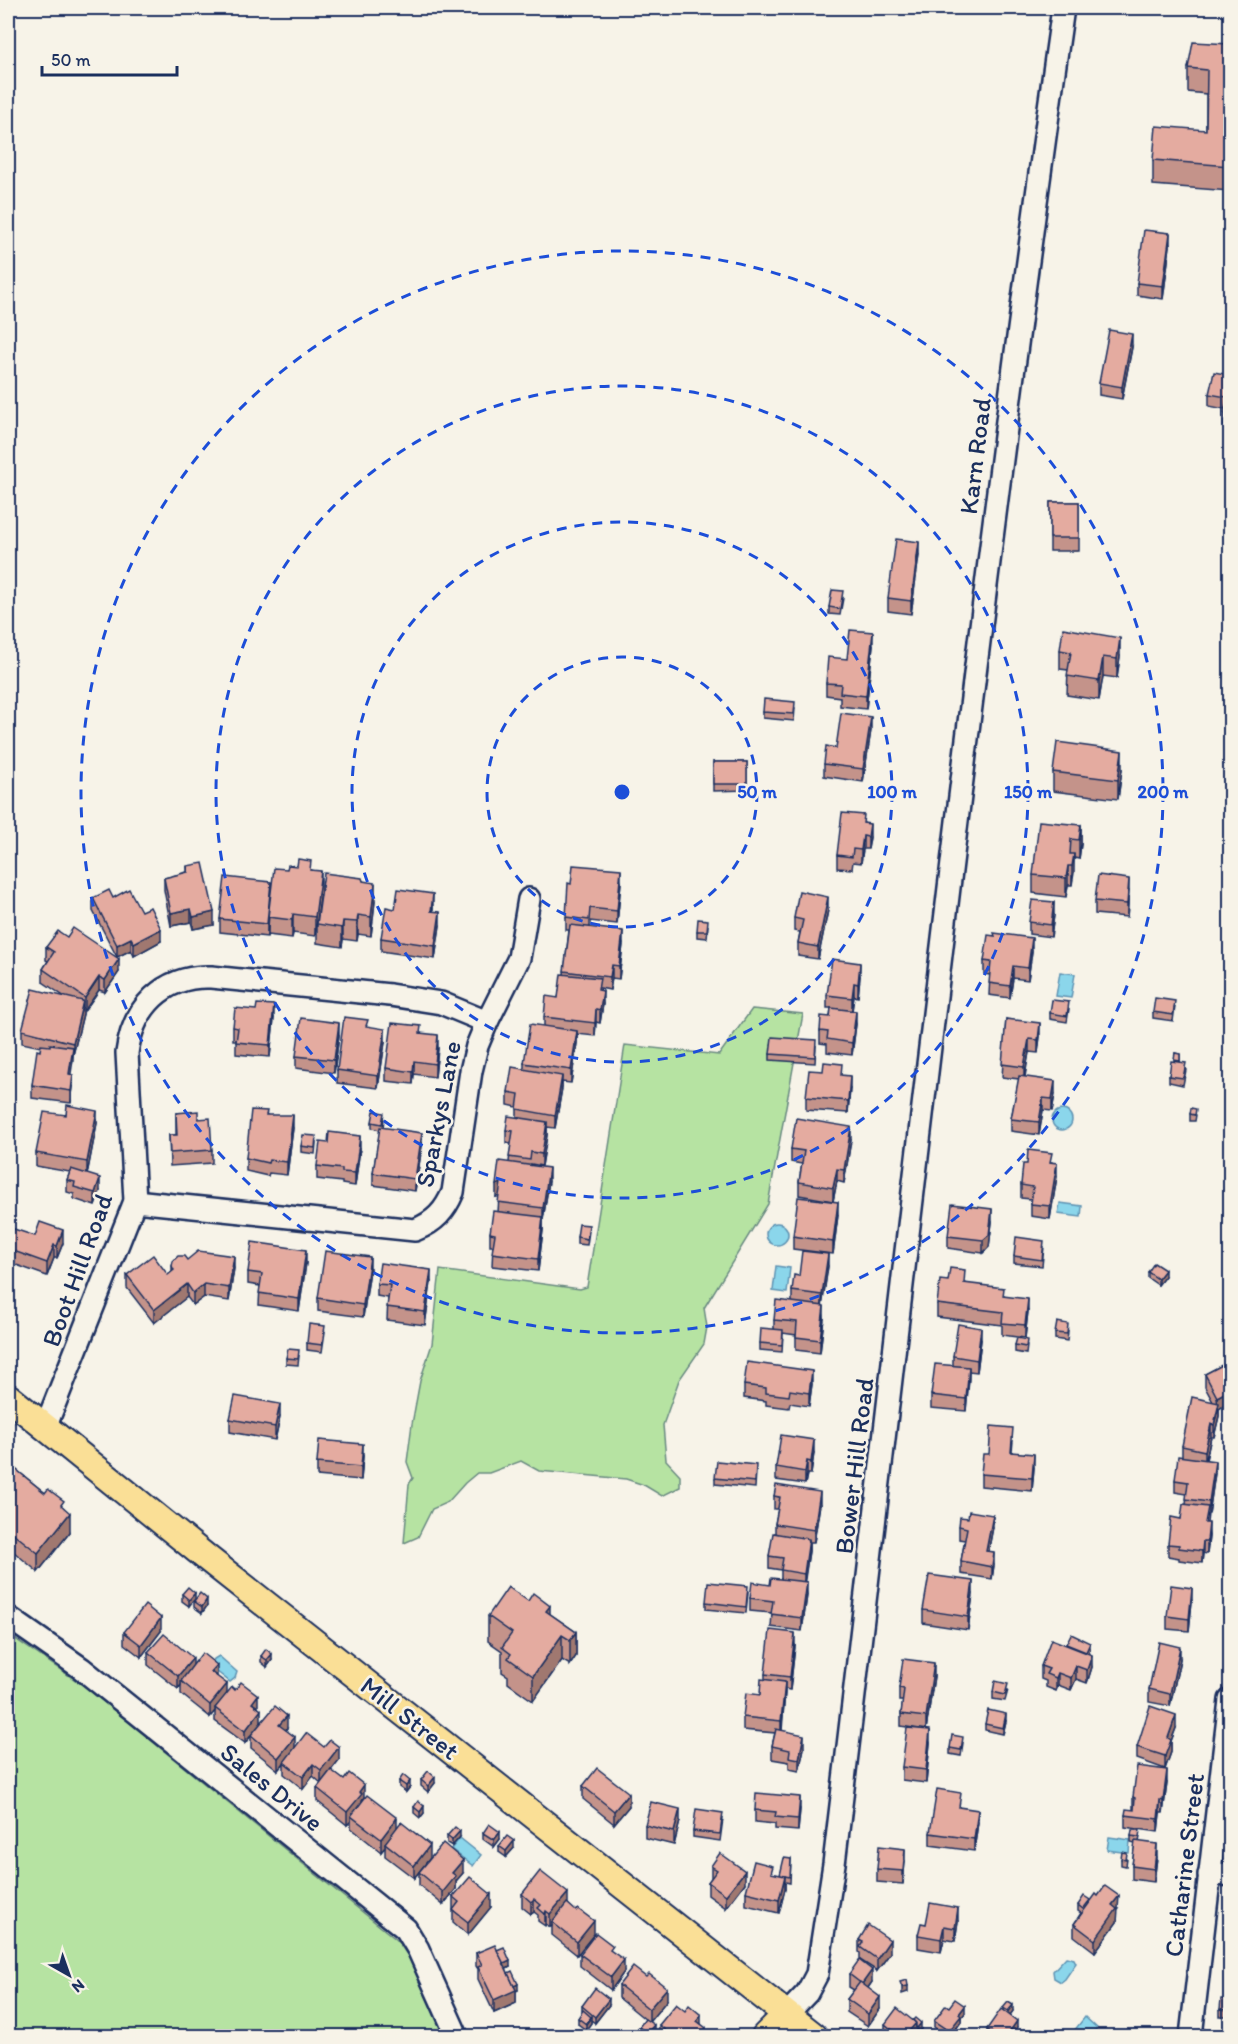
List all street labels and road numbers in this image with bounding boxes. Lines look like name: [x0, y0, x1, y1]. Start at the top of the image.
street label: Karn Road: [952, 396, 998, 516]
street label: Sparkys Lane: [408, 1038, 468, 1190]
street label: Boot Hill Road: [35, 1188, 120, 1351]
street label: Bower Hill Road: [827, 1376, 881, 1556]
street label: Mill Street: [354, 1669, 466, 1767]
street label: Sales Drive: [214, 1736, 330, 1838]
street label: Catharine Street: [1157, 1771, 1211, 1959]

